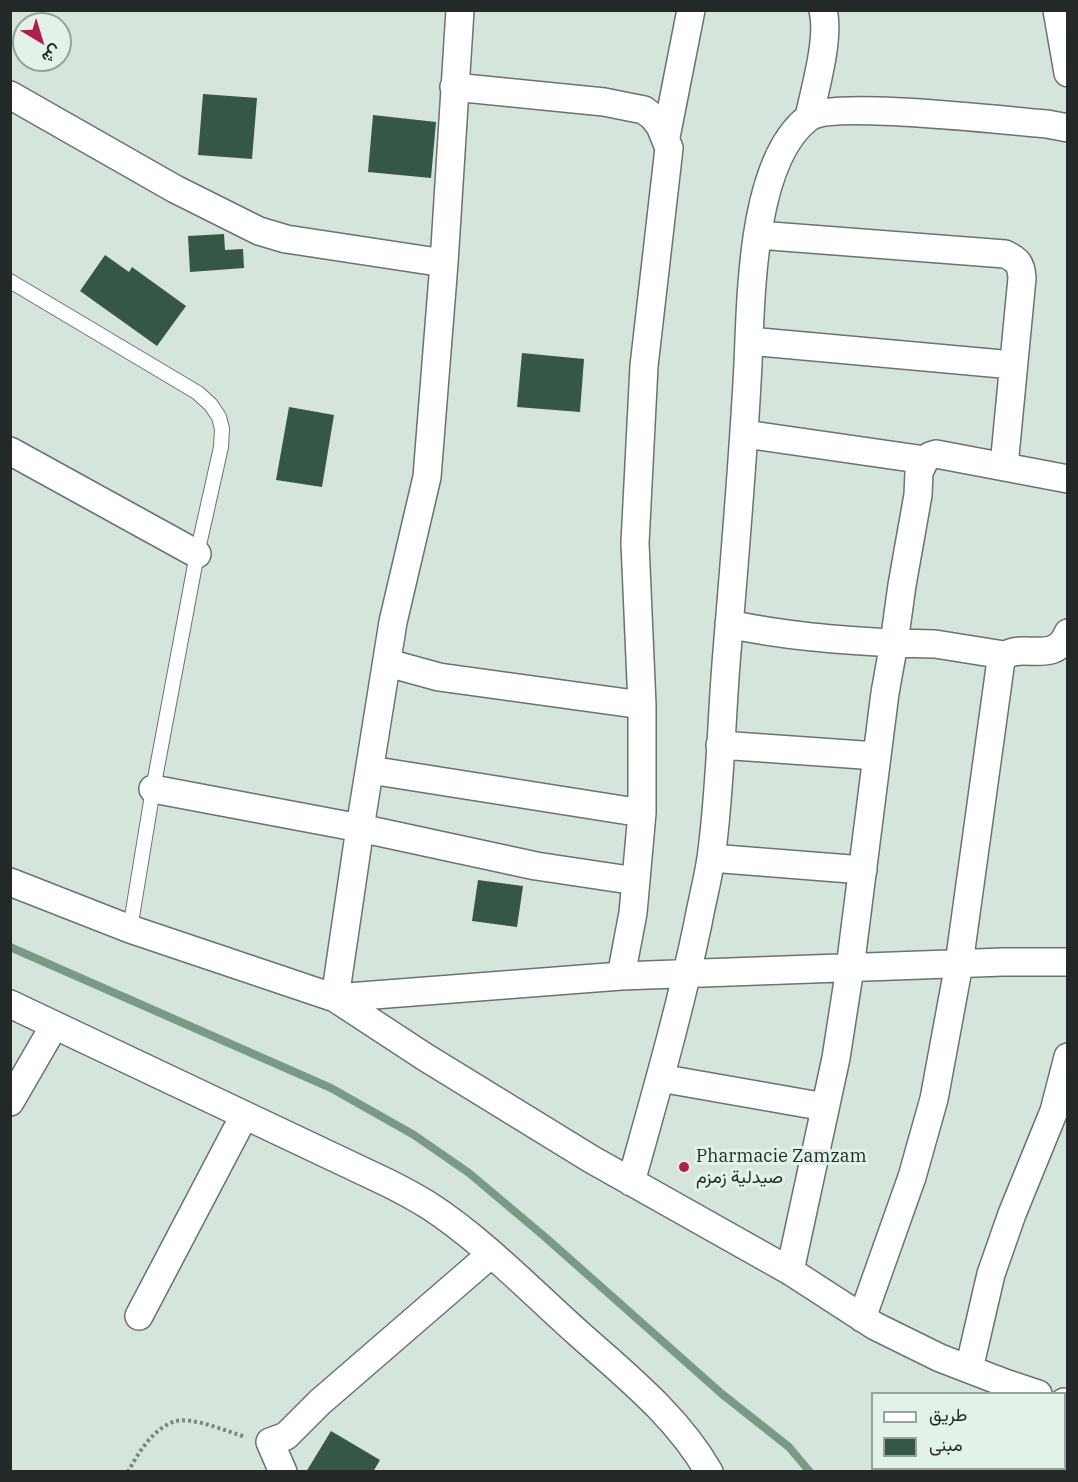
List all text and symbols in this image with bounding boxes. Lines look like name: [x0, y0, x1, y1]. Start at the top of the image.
north arrow: [12, 12, 72, 72]
text: ش: [38, 41, 66, 68]
place label: Pharmacie Zamzam صيدلية زمزم: [696, 1146, 867, 1188]
marker: Pharmacie Zamzam صيدلية زمزم: [677, 1160, 691, 1174]
legend: [871, 1392, 1066, 1470]
text: طريق: [929, 1403, 967, 1426]
text: مبنى: [929, 1433, 963, 1456]

